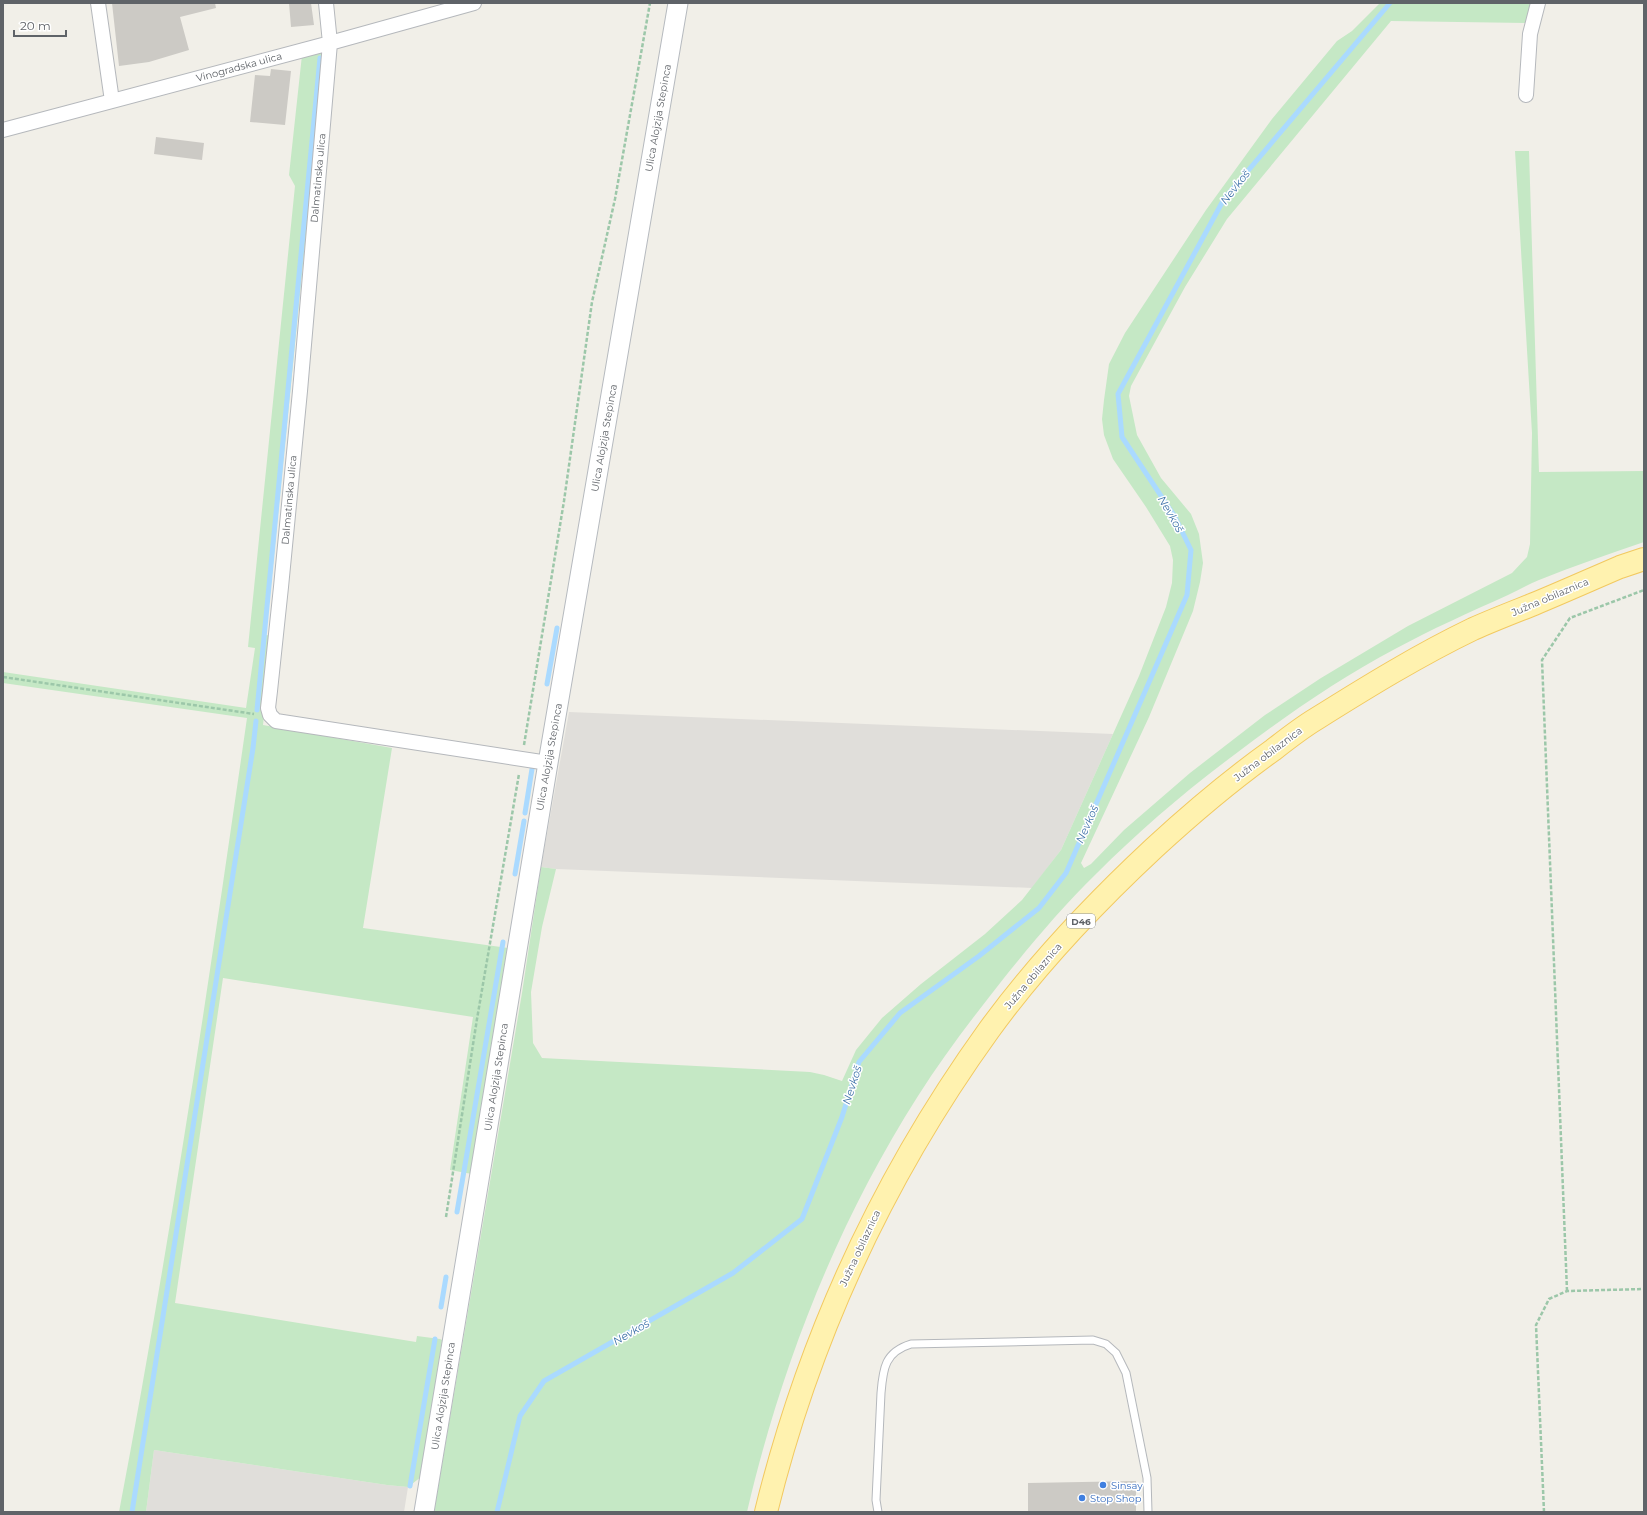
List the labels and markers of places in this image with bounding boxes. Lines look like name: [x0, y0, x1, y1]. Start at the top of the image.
place label: Sinsay: [1111, 1479, 1143, 1492]
marker: Sinsay: [1098, 1480, 1108, 1490]
place label: Stop Shop: [1090, 1492, 1142, 1505]
marker: Stop Shop: [1077, 1493, 1087, 1503]

